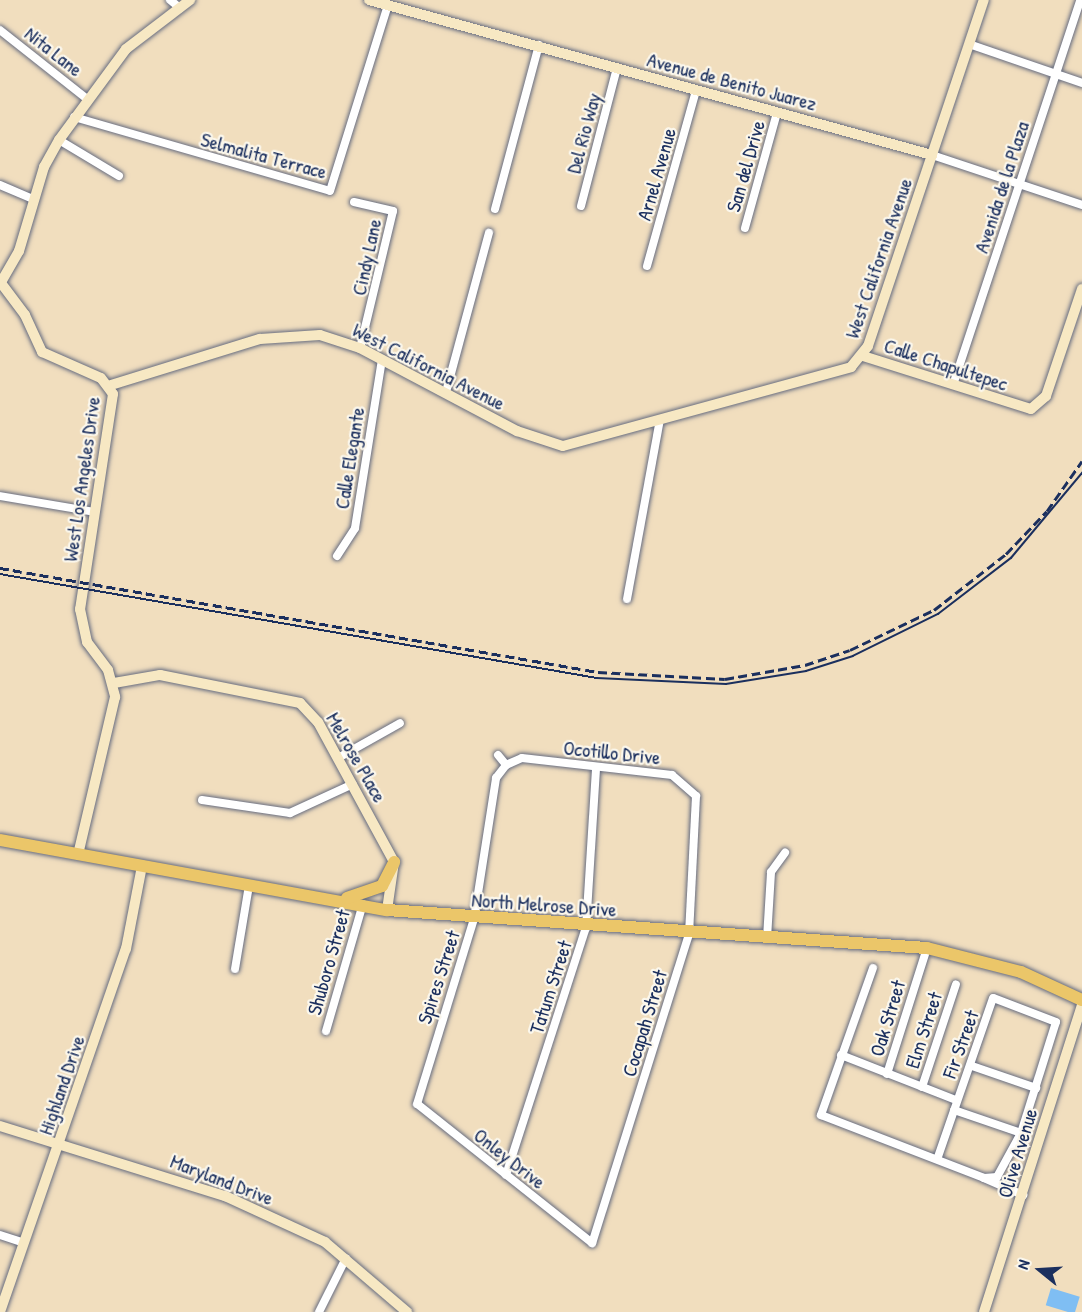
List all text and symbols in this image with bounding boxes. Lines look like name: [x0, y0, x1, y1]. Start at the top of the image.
street label: Nita Lane: [20, 21, 88, 81]
street label: Avenue de Benito Juarez: [645, 47, 819, 115]
street label: Del Rio Way: [561, 90, 605, 176]
street label: San del Drive: [721, 118, 769, 214]
street label: Avenida de la Plaza: [968, 118, 1034, 256]
street label: Arnel Avenue: [631, 125, 681, 223]
street label: Selmalita Terrace: [198, 127, 330, 183]
street label: West California Avenue: [839, 175, 917, 341]
street label: Cindy Lane: [346, 217, 386, 297]
street label: West California Avenue: [349, 317, 509, 415]
street label: Calle Chapultepec: [881, 333, 1011, 395]
street label: West Los Angeles Drive: [58, 395, 104, 563]
street label: Calle Elegante: [329, 405, 369, 511]
street label: Melrose Place: [322, 708, 392, 806]
street label: Ocotillo Drive: [562, 735, 662, 769]
street label: North Melrose Drive: [471, 887, 617, 921]
street label: Shuboro Street: [301, 906, 355, 1018]
street label: Spires Street: [412, 927, 464, 1027]
street label: Tatum Street: [524, 937, 576, 1037]
street label: Cocapah Street: [616, 967, 672, 1079]
street label: Oak Street: [864, 977, 910, 1059]
street label: Elm Street: [899, 989, 947, 1071]
street label: Fir Street: [937, 1007, 983, 1081]
street label: Highland Drive: [33, 1032, 89, 1138]
street label: Olive Avenue: [992, 1105, 1042, 1201]
street label: Onley Drive: [469, 1123, 551, 1193]
street label: Maryland Drive: [167, 1148, 277, 1210]
north arrow: [1010, 1240, 1070, 1300]
text: N: [1011, 1257, 1035, 1272]

